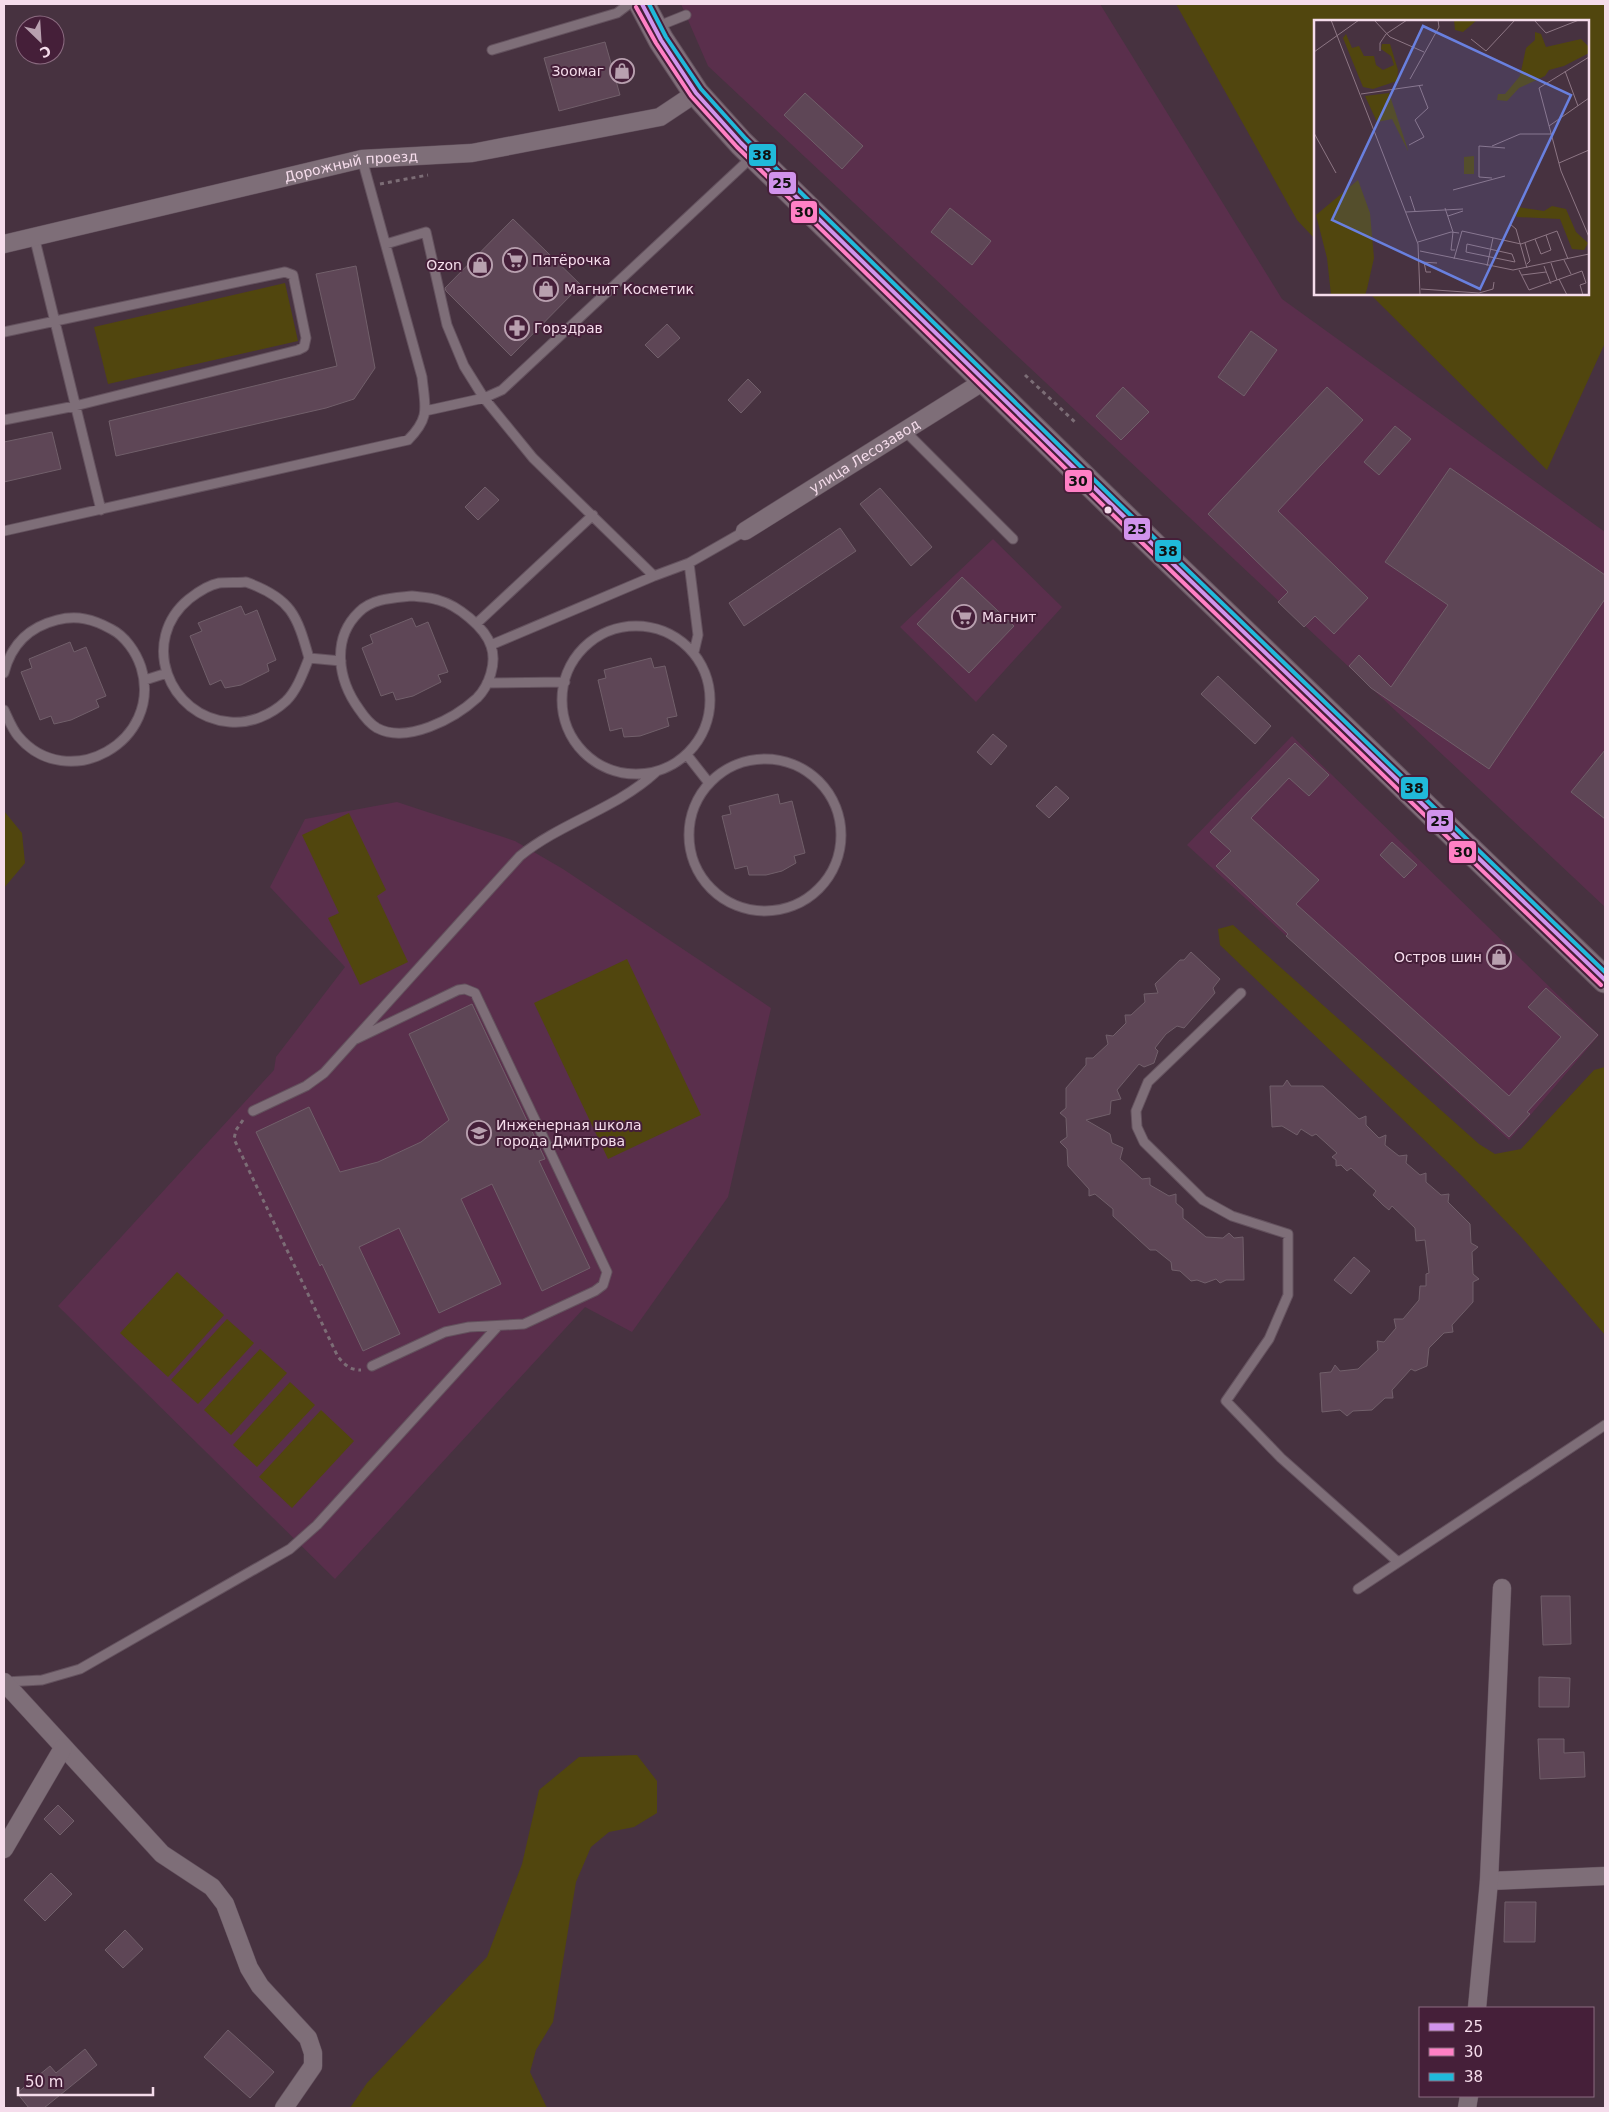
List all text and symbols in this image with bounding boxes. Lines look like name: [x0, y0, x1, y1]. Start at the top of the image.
north arrow: [15, 15, 65, 65]
inset map: [1314, 20, 1589, 295]
text: С: [37, 42, 54, 61]
shop icon: Зоомаг: [609, 58, 635, 84]
place label: Зоомаг: [551, 63, 604, 79]
line badge: 38: [748, 143, 777, 167]
text: 38: [752, 147, 772, 163]
street label: Дорожный проезд: [282, 148, 418, 185]
line badge: 25: [768, 171, 797, 195]
text: 25: [772, 175, 792, 191]
line badge: 30: [790, 200, 818, 224]
text: 30: [794, 204, 814, 220]
supermarket icon: Пятёрочка: [502, 247, 528, 273]
shop icon: Ozon: [467, 252, 493, 278]
place label: Пятёрочка: [532, 252, 610, 268]
place label: Ozon: [426, 257, 462, 273]
shop icon: Магнит Косметик: [533, 276, 559, 302]
place label: Магнит Косметик: [564, 281, 694, 297]
pharmacy icon: Горздрав: [504, 315, 530, 341]
place label: Горздрав: [534, 320, 603, 336]
street label: улица Лесозавод: [806, 416, 922, 497]
line badge: 30: [1064, 469, 1093, 493]
text: 30: [1068, 473, 1088, 489]
unlabelled marker: [1103, 505, 1113, 515]
line badge: 25: [1123, 517, 1151, 541]
text: 25: [1127, 521, 1147, 537]
line badge: 38: [1154, 539, 1182, 563]
text: 38: [1158, 543, 1178, 559]
supermarket icon: Магнит: [951, 604, 977, 630]
place label: Магнит: [982, 609, 1036, 625]
line badge: 38: [1400, 776, 1429, 800]
text: 38: [1404, 780, 1424, 796]
line badge: 25: [1426, 809, 1454, 833]
text: 25: [1430, 813, 1450, 829]
line badge: 30: [1448, 840, 1477, 864]
text: 30: [1453, 844, 1473, 860]
shop icon: Остров шин: [1486, 944, 1512, 970]
place label: Остров шин: [1394, 949, 1482, 965]
place label: Инженерная школа города Дмитрова: [496, 1117, 641, 1149]
school or university icon: Инженерная школа города Дмитрова: [466, 1120, 492, 1146]
legend: [1419, 2007, 1594, 2097]
text: 25: [1464, 2018, 1483, 2036]
text: 30: [1464, 2043, 1483, 2061]
scale bar: [18, 2064, 152, 2096]
text: 38: [1464, 2068, 1483, 2086]
text: 50 m: [25, 2073, 63, 2091]

